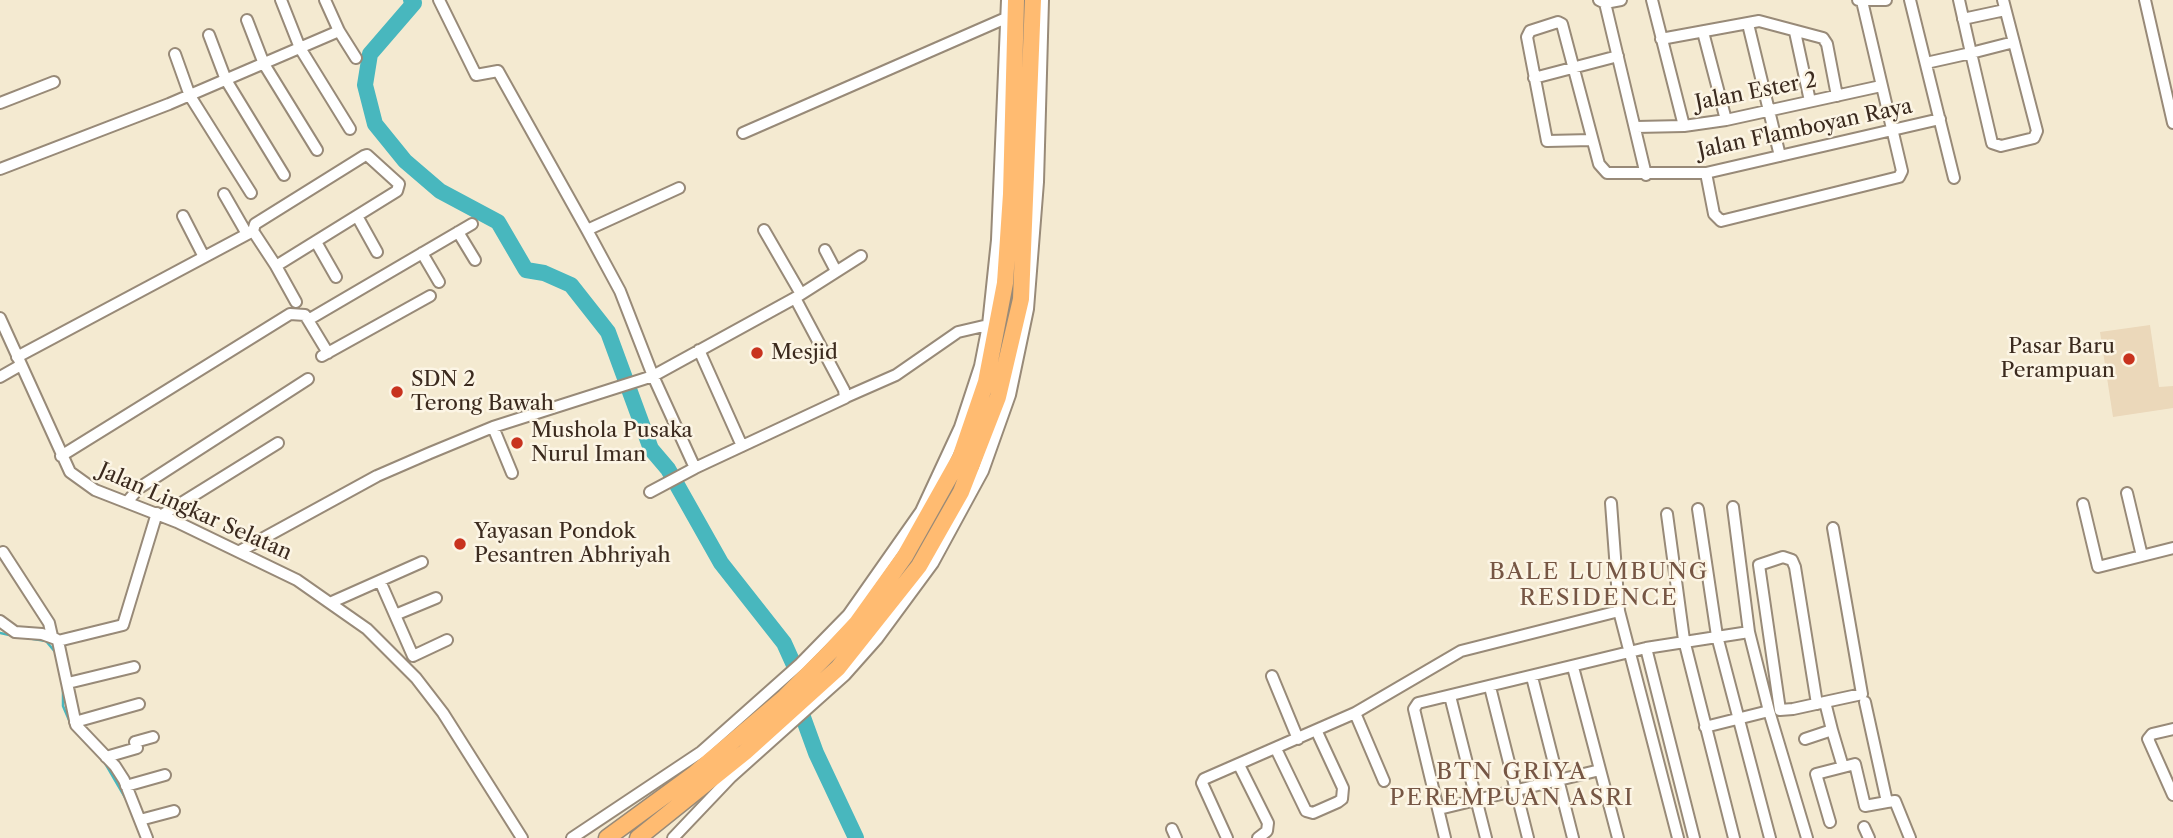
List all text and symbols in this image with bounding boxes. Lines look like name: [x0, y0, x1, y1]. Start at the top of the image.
street label: Jalan Ester 2: [1693, 68, 1819, 116]
street label: Jalan Flamboyan Raya: [1695, 94, 1915, 164]
place label: Pasar Baru Perampuan: [2000, 334, 2115, 384]
place label: Mesjid: [771, 340, 838, 366]
marker: Mesjid: [749, 345, 765, 361]
marker: Pasar Baru Perampuan: [2121, 351, 2137, 367]
place label: SDN 2 Terong Bawah: [411, 367, 554, 417]
marker: SDN 2 Terong Bawah: [389, 384, 405, 400]
place label: Mushola Pusaka Nurul Iman: [531, 418, 693, 468]
marker: Mushola Pusaka Nurul Iman: [509, 435, 525, 451]
street label: Jalan Lingkar Selatan: [94, 458, 296, 566]
place label: Yayasan Pondok Pesantren Abhriyah: [474, 519, 671, 569]
marker: Yayasan Pondok Pesantren Abhriyah: [452, 536, 468, 552]
district label: BALE LUMBUNG RESIDENCE: [1490, 558, 1708, 612]
district label: BTN GRIYA PEREMPUAN ASRI: [1391, 758, 1633, 812]

